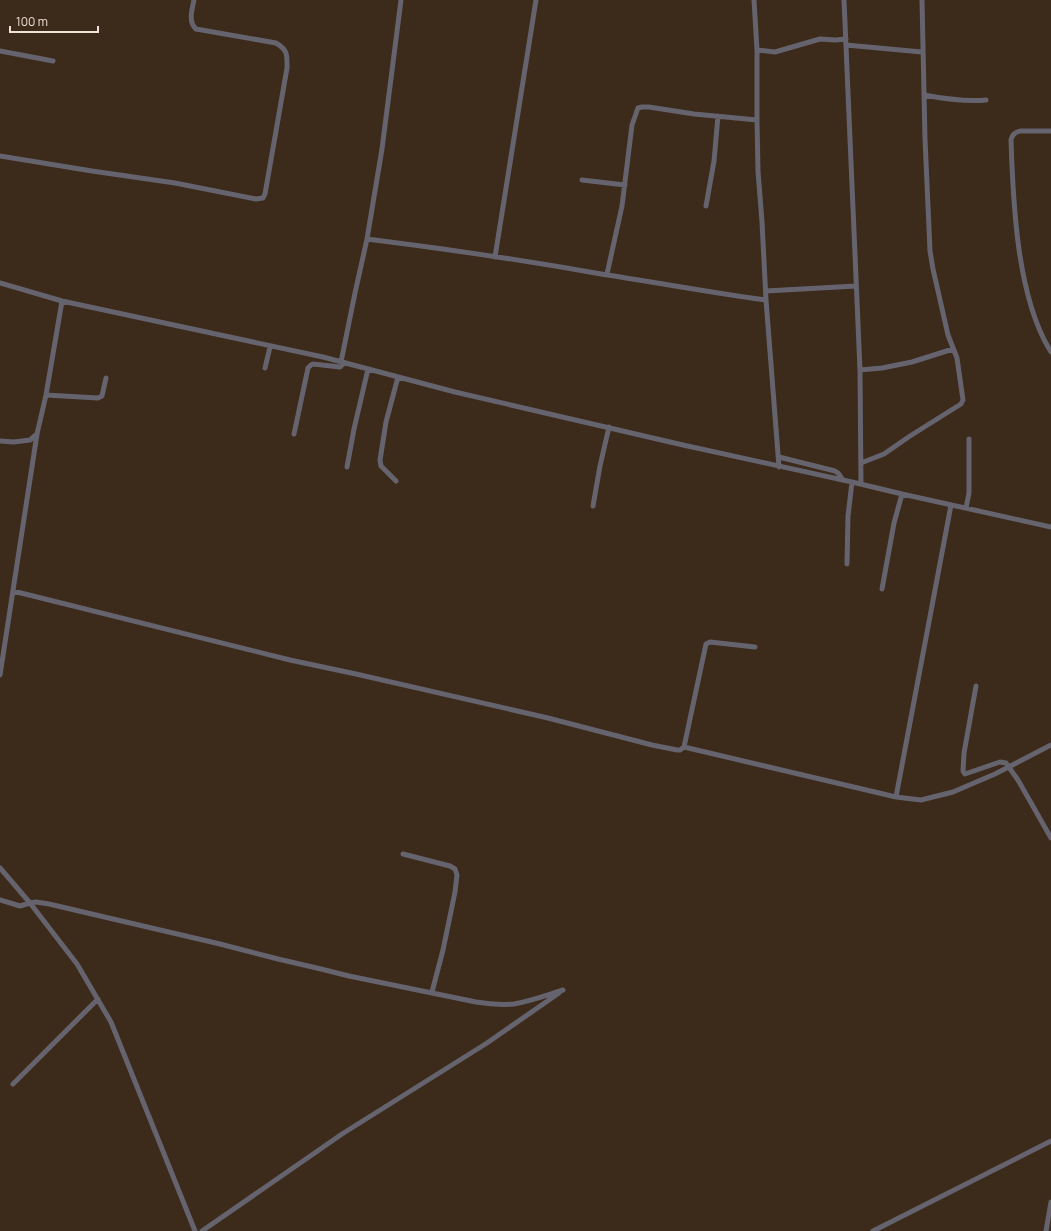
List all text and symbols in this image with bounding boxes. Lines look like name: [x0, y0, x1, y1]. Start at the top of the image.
scale bar: [10, 8, 98, 34]
text: 100 m: [16, 13, 48, 30]

